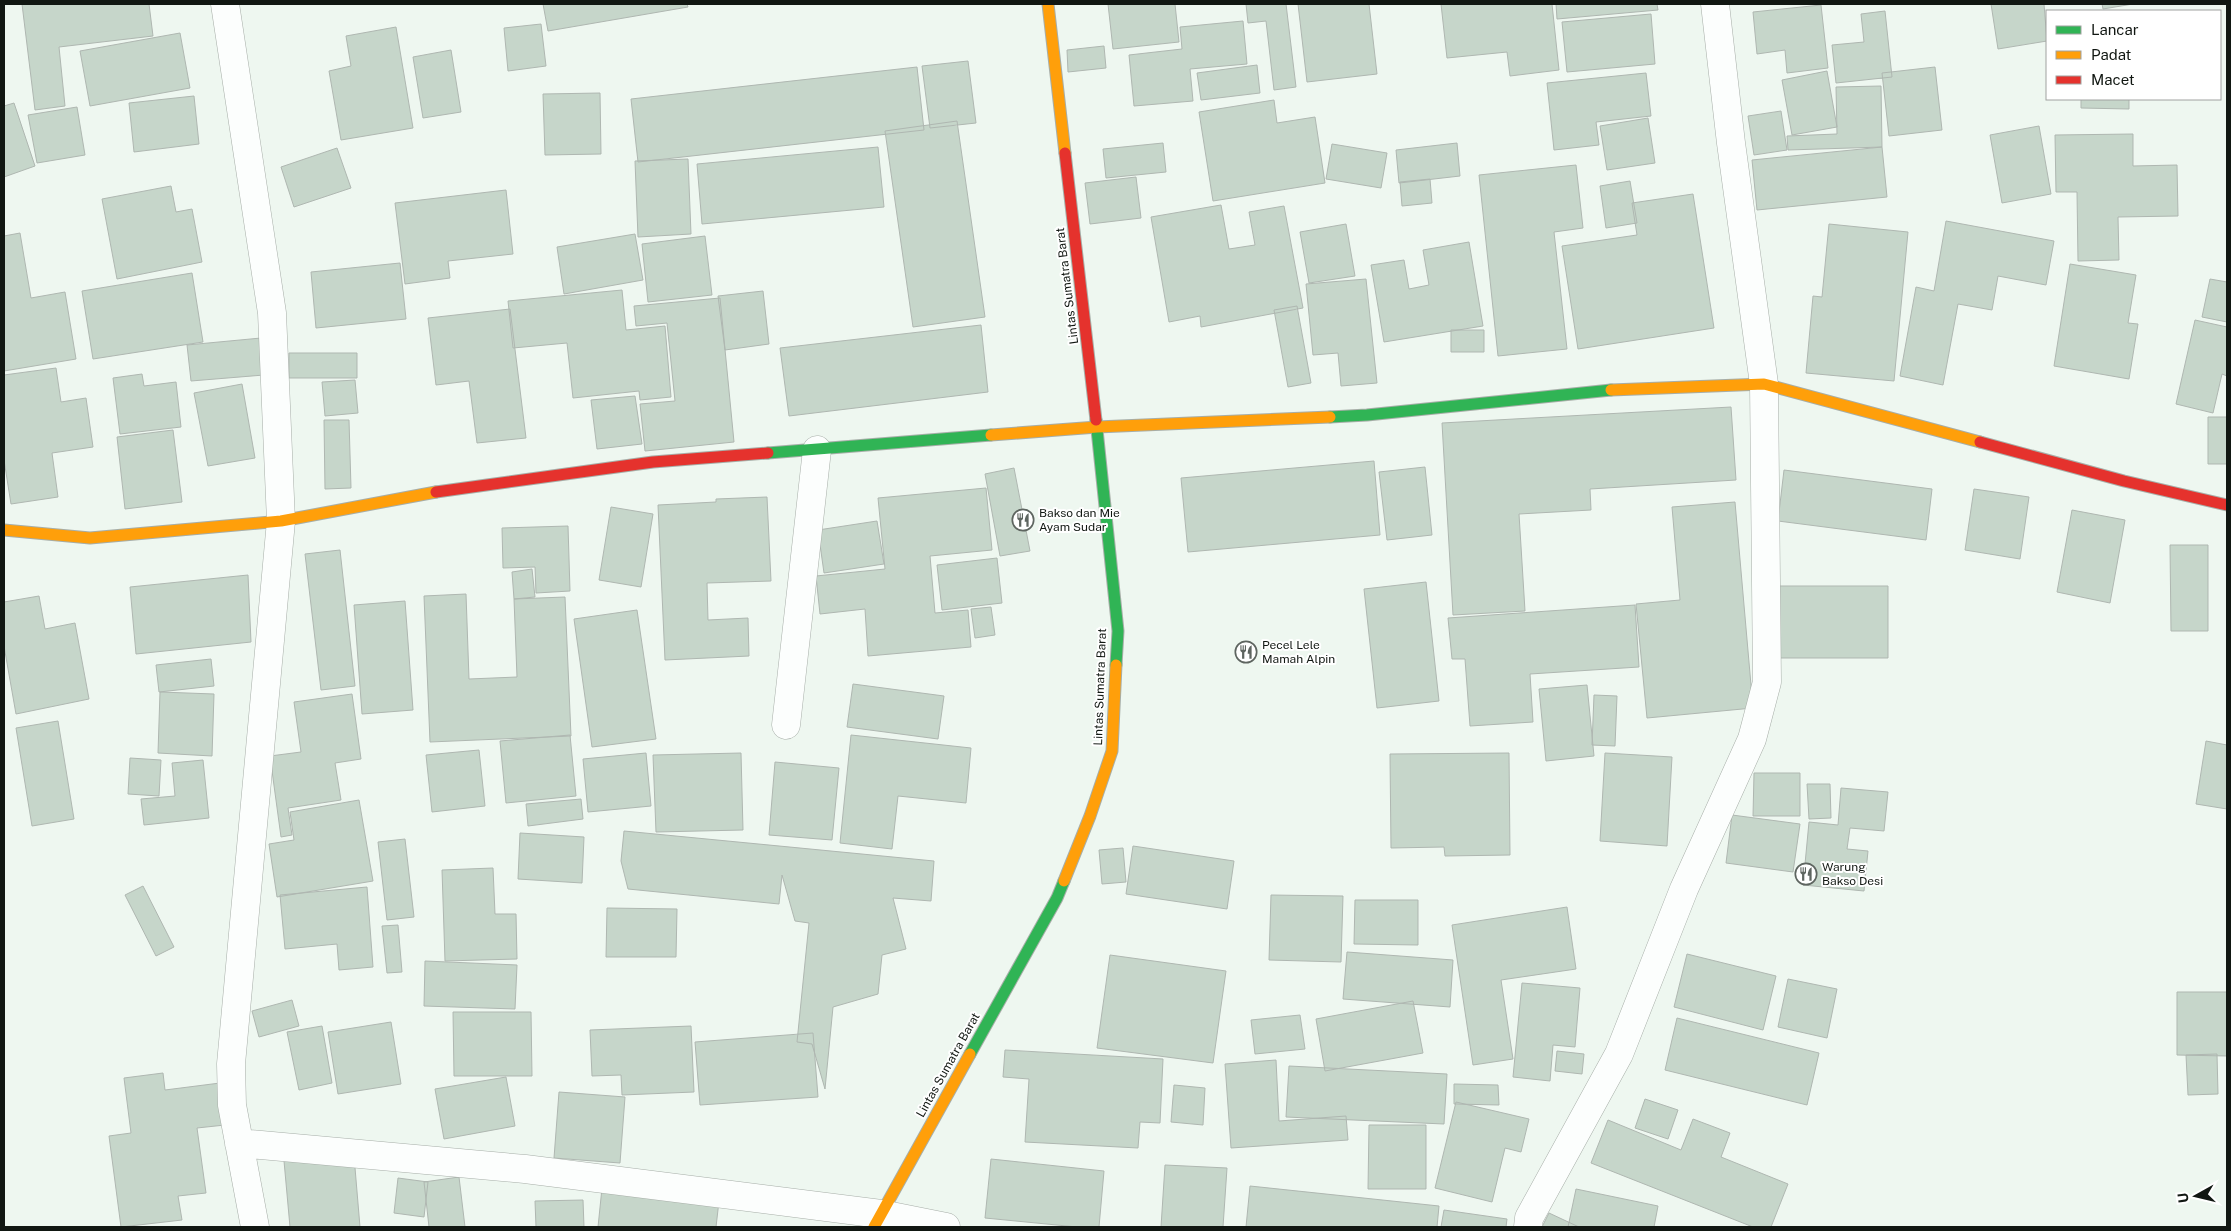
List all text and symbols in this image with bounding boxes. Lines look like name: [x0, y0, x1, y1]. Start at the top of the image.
legend: [2046, 10, 2221, 100]
text: Lancar: [2091, 21, 2139, 38]
text: Padat: [2091, 46, 2132, 63]
text: Macet: [2091, 71, 2135, 88]
street label: Lintas Sumatra Barat: [1053, 226, 1081, 345]
place label: Bakso dan Mie Ayam Sudar: [1039, 506, 1120, 534]
restaurant icon: Bakso dan Mie Ayam Sudar: [1011, 508, 1035, 532]
street label: Lintas Sumatra Barat: [1091, 628, 1109, 746]
place label: Pecel Lele Mamah Alpin: [1262, 638, 1335, 666]
restaurant icon: Pecel Lele Mamah Alpin: [1234, 640, 1258, 664]
place label: Warung Bakso Desi: [1822, 860, 1883, 888]
restaurant icon: Warung Bakso Desi: [1794, 862, 1818, 886]
street label: Lintas Sumatra Barat: [913, 1010, 983, 1120]
north arrow: [2171, 1171, 2221, 1221]
text: U: [2174, 1192, 2192, 1204]

